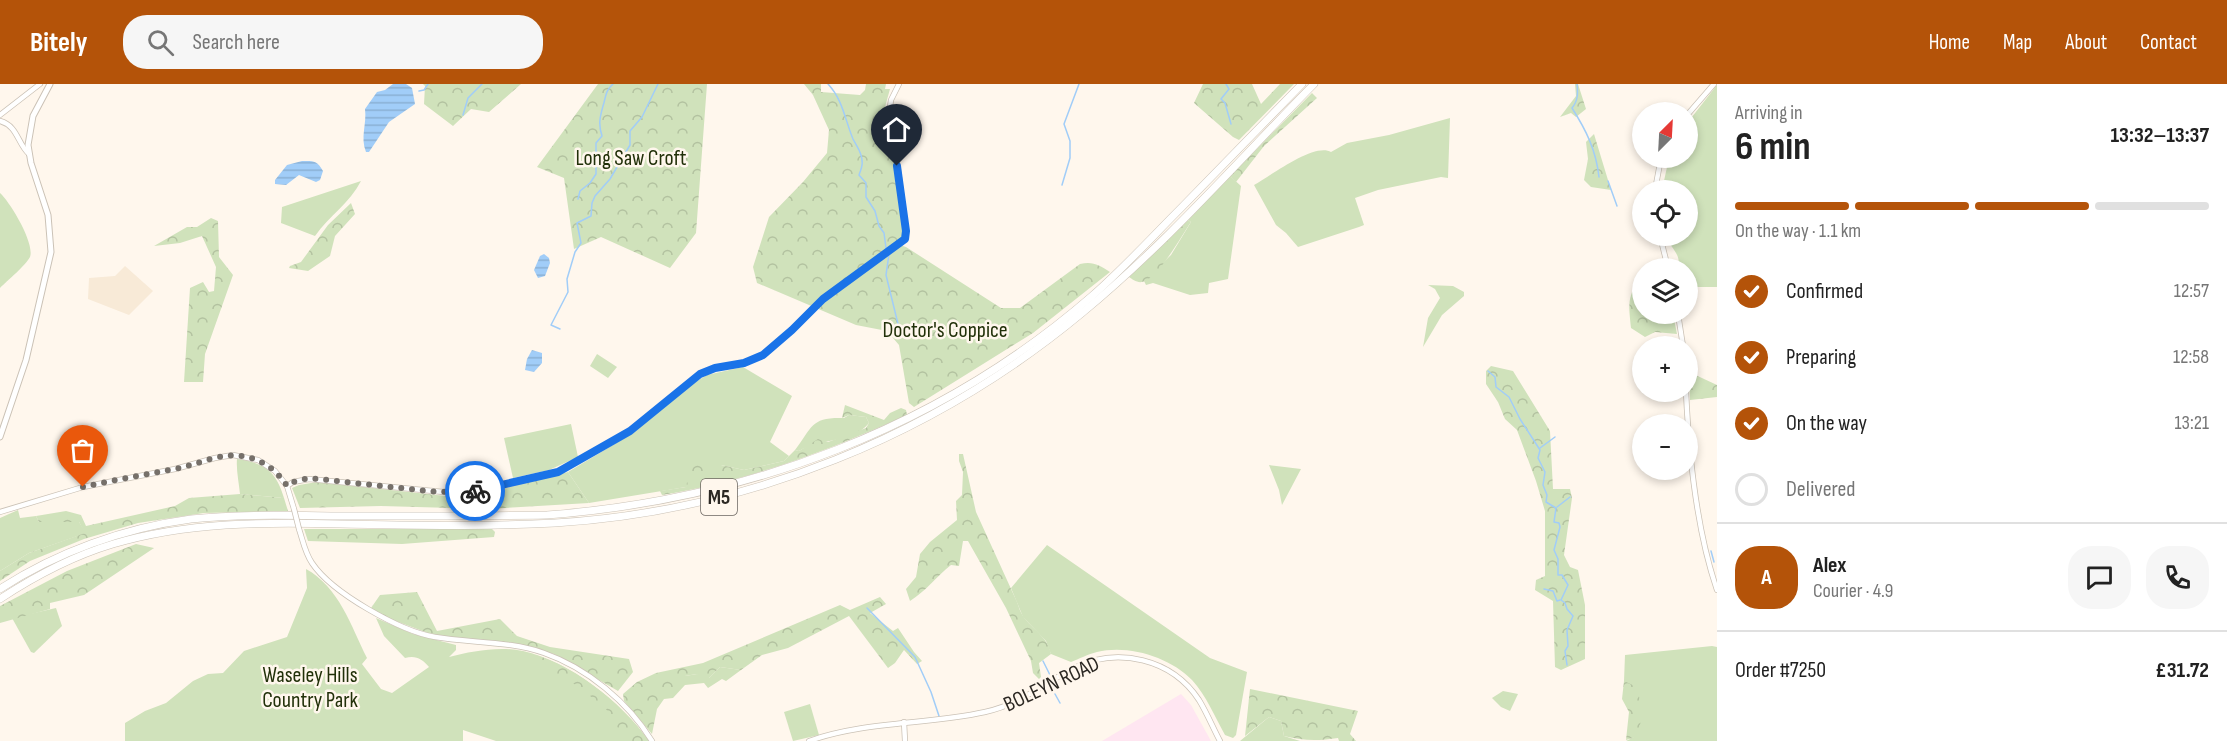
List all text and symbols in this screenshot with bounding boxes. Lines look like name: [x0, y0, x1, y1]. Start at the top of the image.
search box: [123, 15, 543, 69]
text: Bitely: [30, 26, 87, 59]
icon: search: [144, 26, 177, 59]
text: Search here: [192, 29, 280, 56]
text: Home: [1929, 30, 1970, 55]
text: Map: [2003, 30, 2032, 55]
text: About: [2065, 30, 2107, 55]
text: Contact: [2140, 30, 2197, 55]
text: Arriving in: [1735, 101, 1803, 125]
north arrow: [1632, 102, 1698, 168]
map controls: [1632, 102, 1698, 480]
pin: [871, 104, 922, 166]
icon: home: [880, 113, 913, 146]
text: 13:32–13:37: [2111, 122, 2209, 149]
text: 6 min: [1735, 124, 1811, 171]
park label: Long Saw Croft: [576, 145, 687, 172]
button: locate: [1632, 180, 1698, 246]
text: On the way · 1.1 km: [1735, 219, 1861, 243]
button: layers: [1632, 258, 1698, 324]
icon: check: [1735, 275, 1768, 308]
text: Confirmed: [1786, 278, 1863, 305]
text: 12:57: [2174, 279, 2209, 303]
park label: Doctor's Coppice: [882, 317, 1008, 344]
button: +: [1632, 336, 1698, 402]
icon: check: [1735, 341, 1768, 374]
text: Preparing: [1786, 344, 1856, 371]
text: 12:58: [2173, 345, 2209, 369]
icon: check: [1735, 407, 1768, 440]
text: On the way: [1786, 410, 1867, 437]
text: 13:21: [2175, 411, 2209, 435]
button: −: [1632, 414, 1698, 480]
pin: [57, 425, 108, 487]
icon: bag: [66, 434, 99, 467]
courier: [445, 461, 505, 521]
icon: bike: [459, 475, 492, 508]
text: Delivered: [1786, 476, 1855, 503]
road number: M5: [701, 479, 737, 515]
button: chat: [2068, 546, 2131, 609]
button: phone: [2146, 546, 2209, 609]
text: Alex: [1813, 552, 1846, 579]
text: A: [1761, 564, 1772, 591]
text: Courier · 4.9: [1813, 579, 1893, 603]
street label: BOLEYN ROAD: [999, 650, 1104, 718]
text: Order #7250: [1735, 657, 1826, 684]
text: £31.72: [2155, 657, 2209, 684]
park label: Waseley Hills Country Park: [262, 662, 358, 714]

